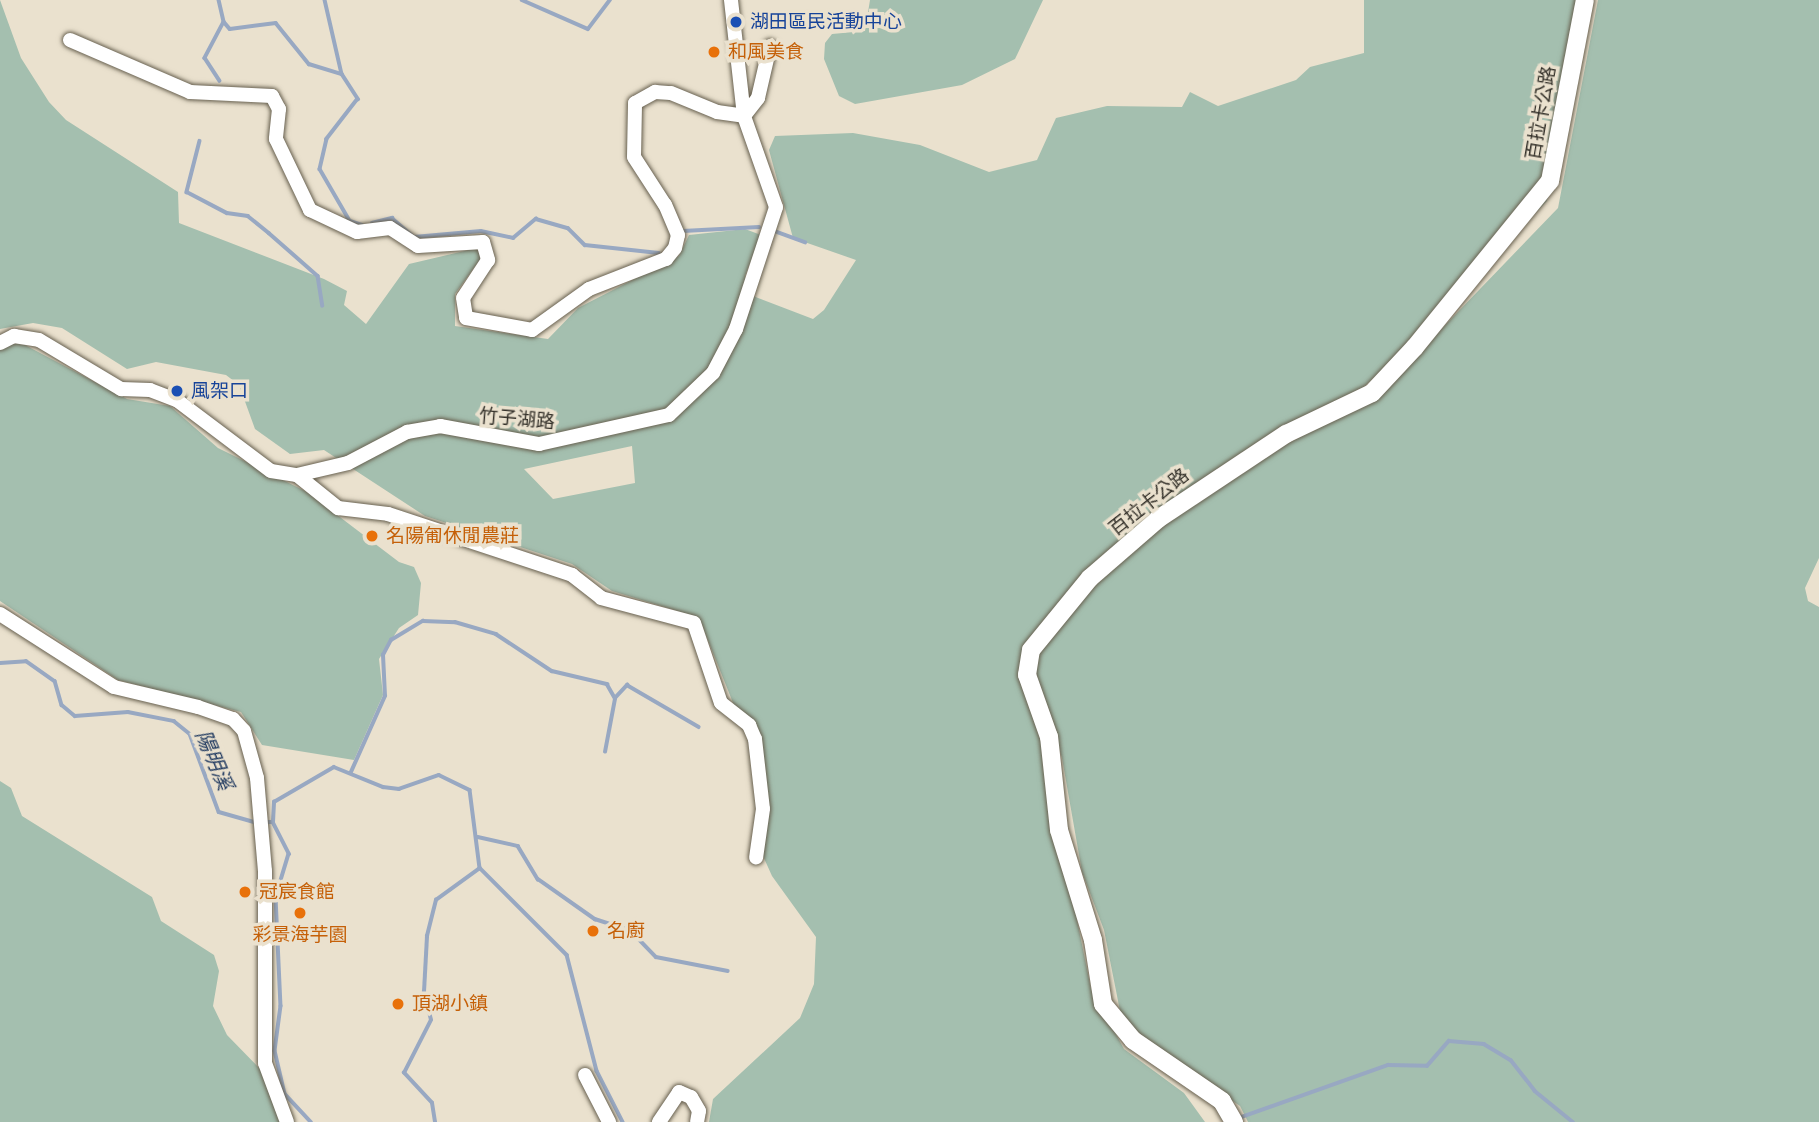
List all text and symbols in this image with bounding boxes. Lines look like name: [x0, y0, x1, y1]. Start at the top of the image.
place label: 湖田區民活動中心: [750, 11, 902, 33]
marker: 湖田區民活動中心: [728, 14, 744, 30]
place label: 和風美食: [728, 41, 804, 63]
marker: 和風美食: [706, 44, 722, 60]
street label: 百拉卡公路: [1522, 64, 1560, 162]
place label: 風架口: [191, 380, 248, 402]
marker: 風架口: [169, 383, 185, 399]
street label: 竹子湖路: [478, 404, 556, 434]
street label: 百拉卡公路: [1105, 464, 1193, 540]
place label: 名陽匍休閒農莊: [386, 525, 519, 547]
marker: 名陽匍休閒農莊: [364, 528, 380, 544]
water label: 陽明溪: [190, 726, 238, 794]
place label: 冠宸食館: [259, 881, 335, 903]
marker: 冠宸食館: [237, 884, 253, 900]
marker: 彩景海芋園: [292, 905, 308, 921]
place label: 名廚: [607, 920, 645, 942]
marker: 名廚: [585, 923, 601, 939]
place label: 彩景海芋園: [253, 924, 347, 946]
place label: 頂湖小鎮: [412, 993, 488, 1015]
marker: 頂湖小鎮: [390, 996, 406, 1012]

